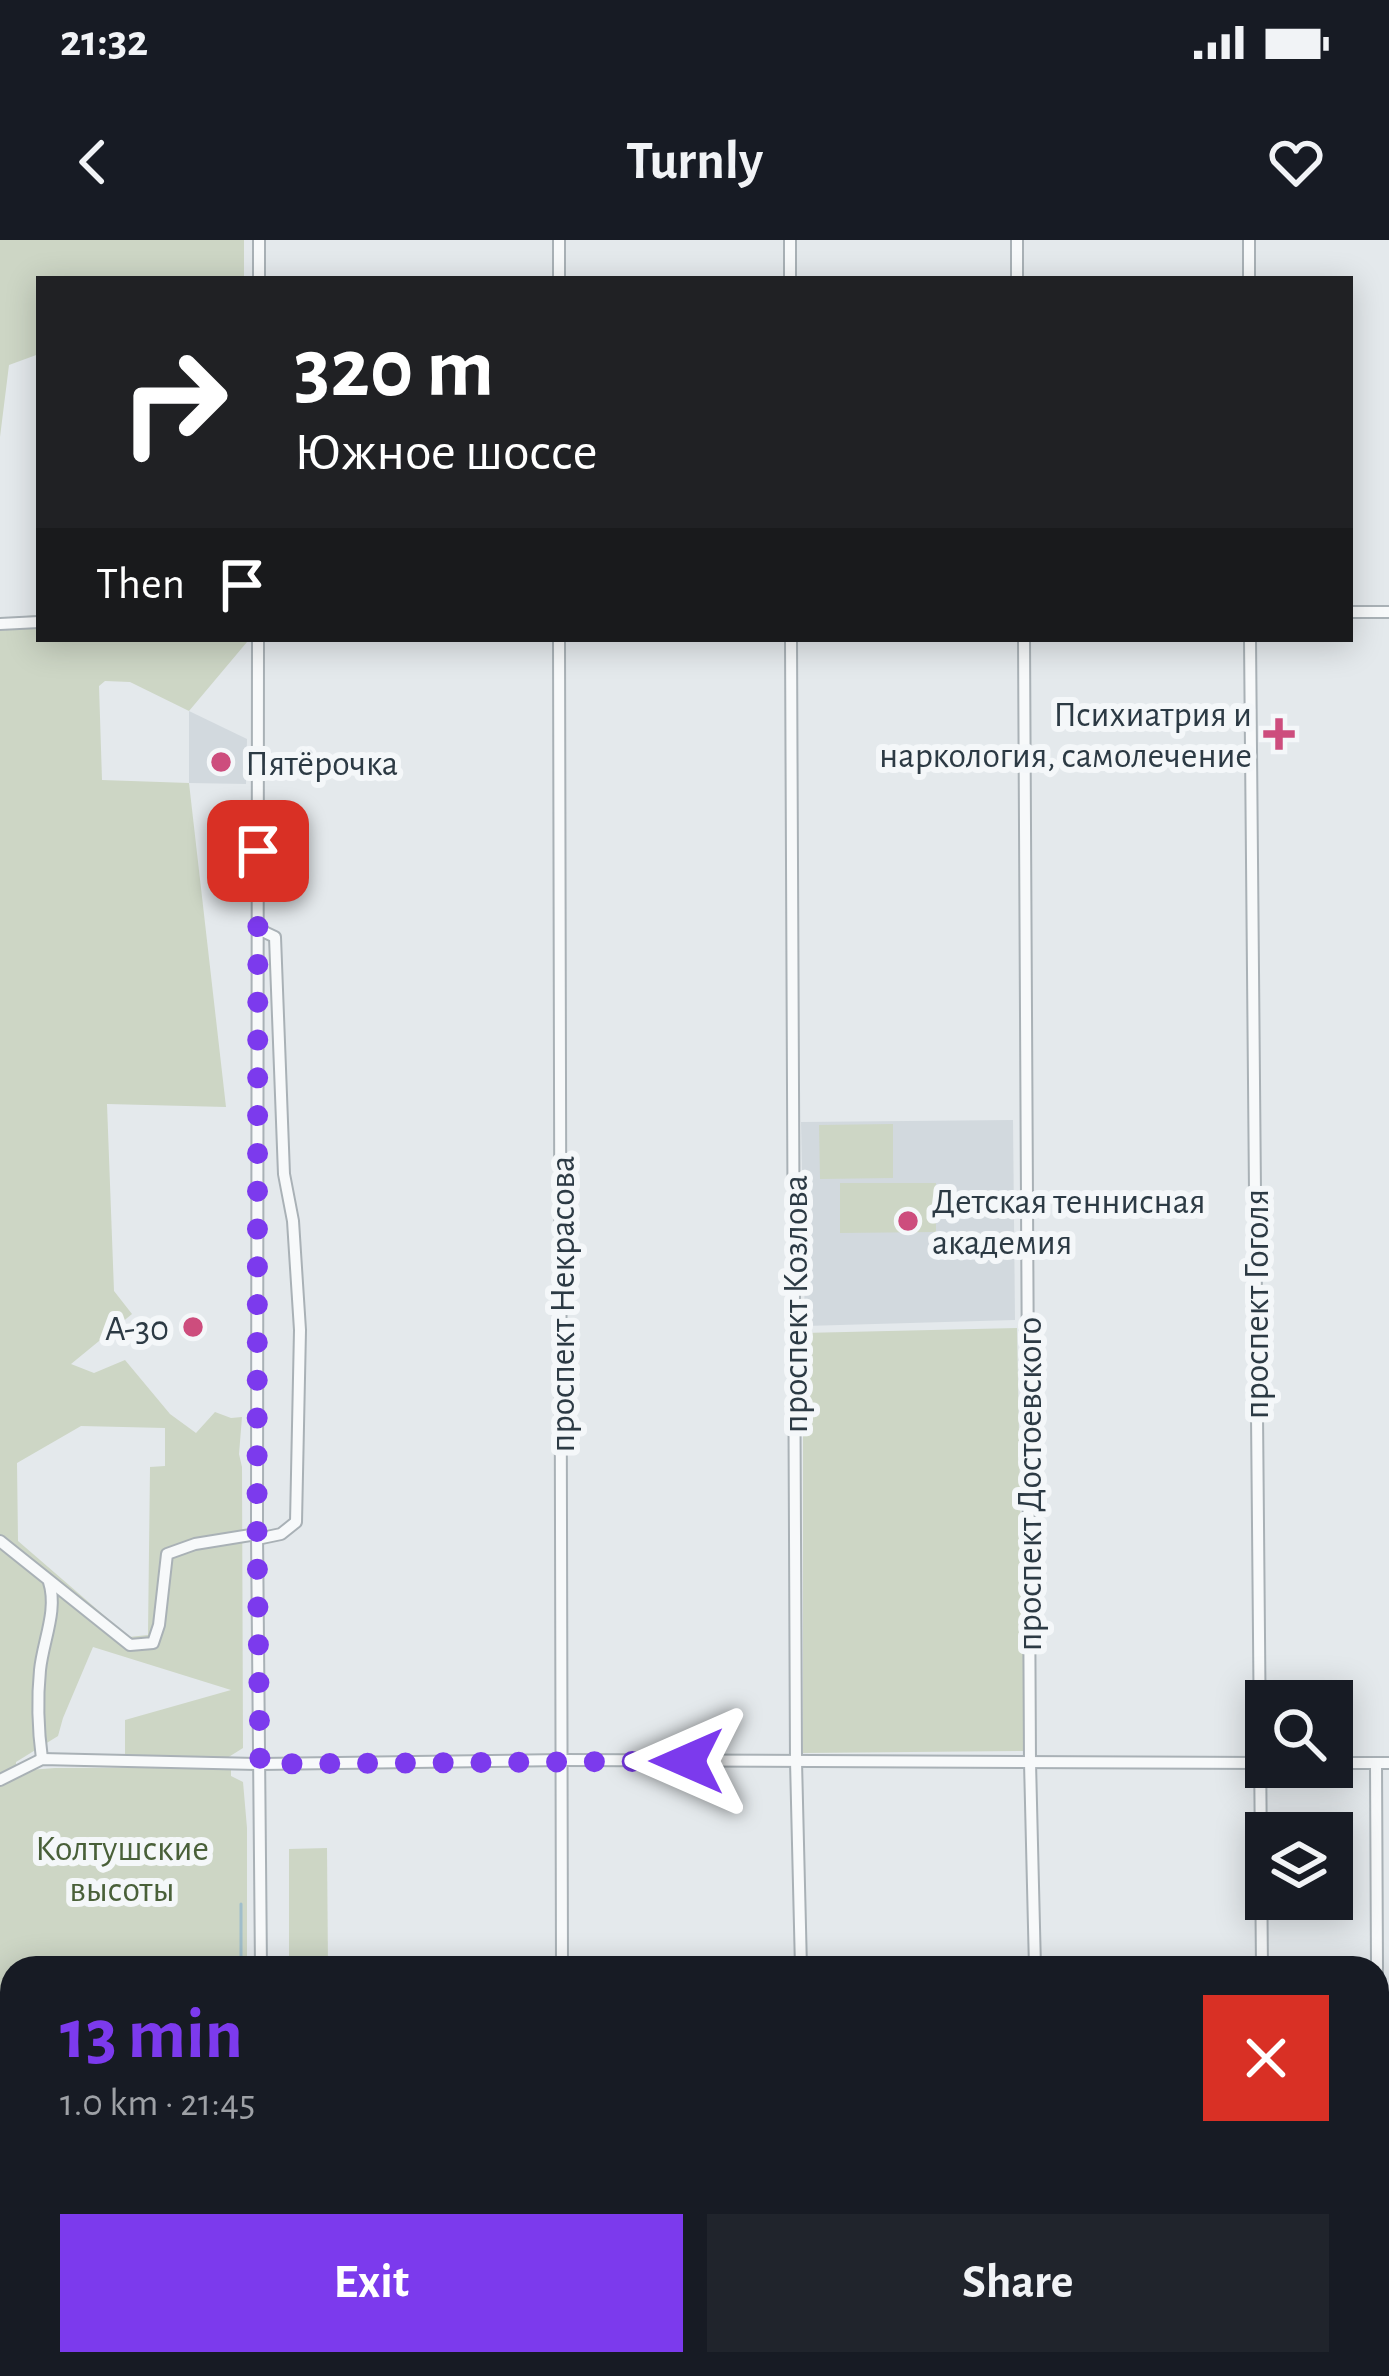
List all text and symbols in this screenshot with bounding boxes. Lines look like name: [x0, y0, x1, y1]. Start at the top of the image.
text: 21:32: [60, 19, 148, 64]
icon: back: [60, 129, 126, 195]
icon: heart: [1263, 129, 1329, 195]
text: Turnly: [626, 135, 763, 189]
icon: right: [96, 324, 252, 480]
text: 320 m: [294, 328, 494, 412]
text: Южное шоссе: [294, 426, 598, 480]
icon: arrive: [209, 552, 275, 618]
text: Then: [96, 562, 185, 607]
place label: Психиатрия и наркология, самолечение: [879, 697, 1252, 774]
marker: Психиатрия и наркология, самолечение: [1263, 718, 1295, 750]
place label: Пятёрочка: [245, 746, 398, 782]
marker: Пятёрочка: [208, 749, 234, 775]
pin: [207, 800, 309, 902]
icon: arrive: [225, 818, 291, 884]
street label: проспект Некрасова: [545, 1156, 581, 1452]
street label: проспект Козлова: [778, 1175, 814, 1433]
place label: Детская теннисная академия: [932, 1184, 1206, 1261]
street label: проспект Гоголя: [1239, 1189, 1275, 1419]
marker: Детская теннисная академия: [895, 1208, 921, 1234]
place label: А-30: [105, 1311, 169, 1347]
marker: А-30: [180, 1314, 206, 1340]
street label: проспект Достоевского: [1012, 1317, 1048, 1651]
map controls: [1245, 1680, 1353, 1920]
button: search: [1245, 1680, 1353, 1788]
position arrow: [624, 1698, 750, 1824]
button: layers: [1245, 1812, 1353, 1920]
park label: Колтушские высоты: [35, 1831, 209, 1908]
button: close: [1203, 1995, 1329, 2121]
text: 13 min: [60, 1999, 243, 2071]
text: 1.0 km · 21:45: [60, 2084, 255, 2123]
button: Exit: [60, 2214, 683, 2352]
button: Share: [707, 2214, 1329, 2352]

